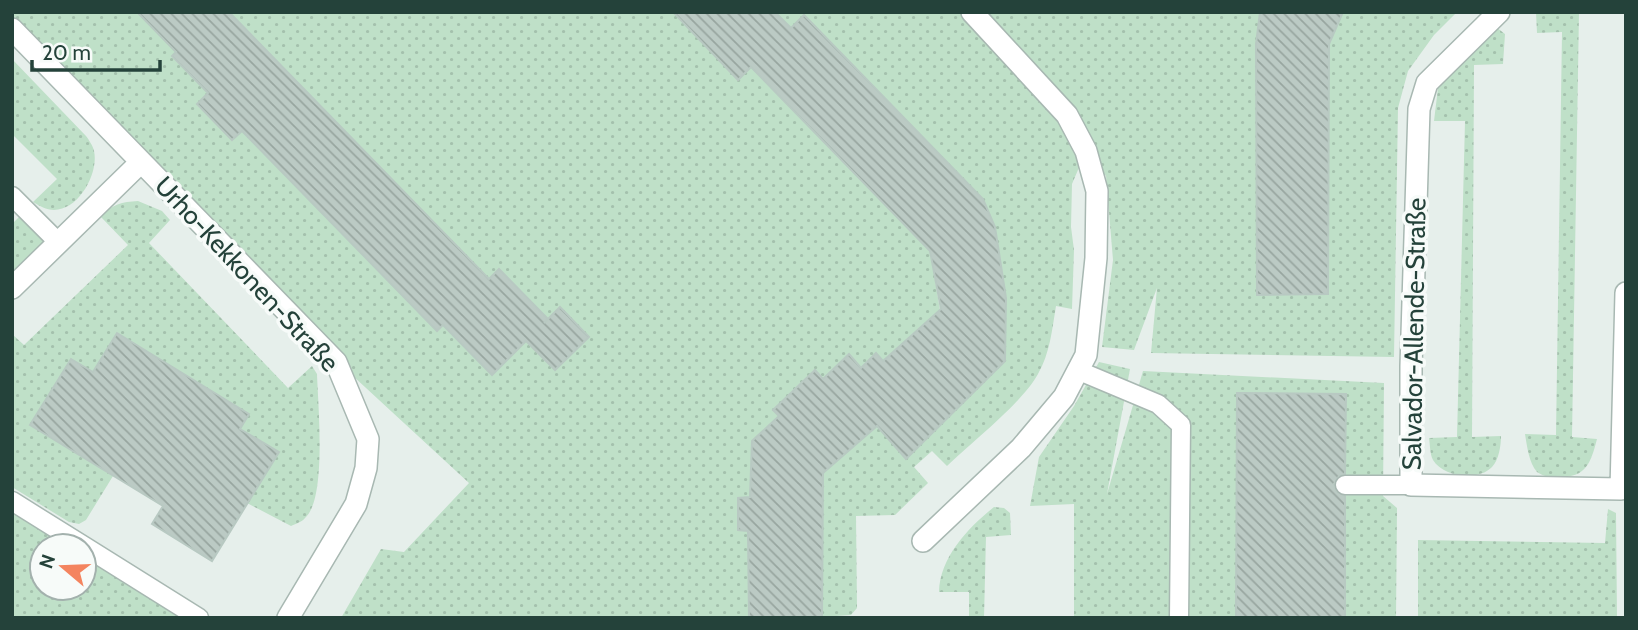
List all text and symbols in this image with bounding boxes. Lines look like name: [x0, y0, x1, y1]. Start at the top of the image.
scale bar: [32, 28, 159, 72]
text: 20 m: [42, 40, 91, 65]
street label: Urho-Kekkonen-Straße: [148, 170, 346, 378]
street label: Salvador-Allende-Straße: [1396, 197, 1432, 471]
north arrow: [28, 532, 98, 602]
text: N: [34, 552, 60, 572]

